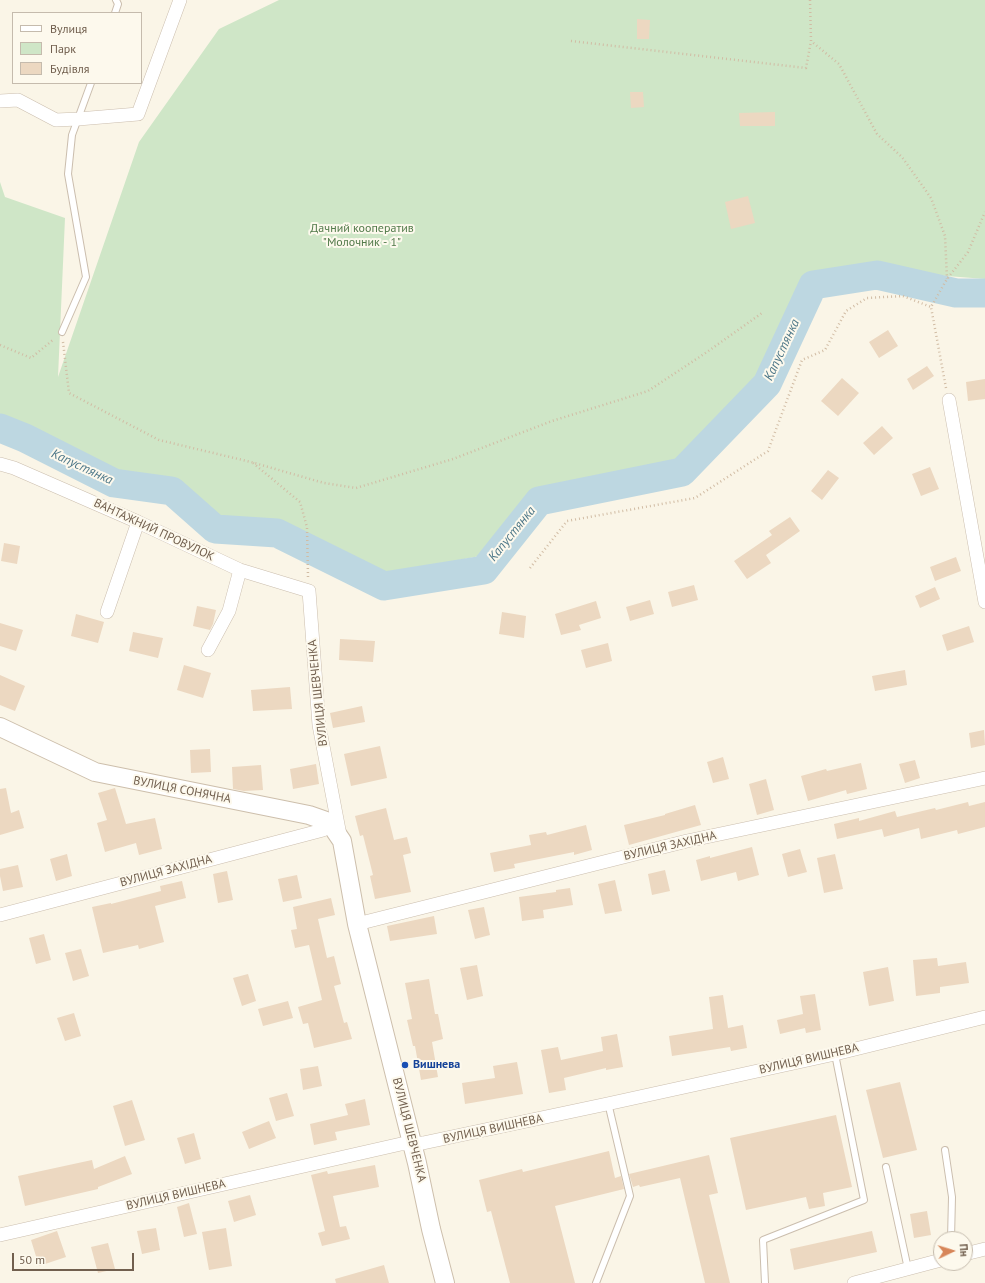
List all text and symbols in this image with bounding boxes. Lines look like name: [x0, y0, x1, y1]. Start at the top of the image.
legend: [12, 12, 142, 84]
text: Вулиця: [50, 21, 87, 36]
text: Парк: [50, 41, 76, 56]
text: Будівля: [50, 61, 89, 76]
park label: Дачний кооператив "Молочник - 1": [310, 222, 414, 250]
water label: Капустянка: [761, 317, 803, 383]
water label: Капустянка: [49, 446, 115, 488]
street label: ВАНТАЖНИЙ ПРОВУЛОК: [92, 496, 216, 564]
water label: Капустянка: [485, 503, 539, 565]
street label: ВУЛИЦЯ ШЕВЧЕНКА: [305, 639, 331, 747]
street label: ВУЛИЦЯ СОНЯЧНА: [132, 773, 232, 807]
street label: ВУЛИЦЯ ЗАХІДНА: [622, 828, 718, 864]
street label: ВУЛИЦЯ ЗАХІДНА: [118, 852, 214, 890]
street label: ВУЛИЦЯ ВИШНЕВА: [758, 1041, 860, 1077]
place label: Вишнева: [413, 1058, 460, 1072]
marker: Вишнева: [400, 1060, 410, 1070]
street label: ВУЛИЦЯ ШЕВЧЕНКА: [389, 1076, 429, 1184]
street label: ВУЛИЦЯ ВИШНЕВА: [442, 1111, 544, 1147]
street label: ВУЛИЦЯ ВИШНЕВА: [125, 1177, 227, 1213]
north arrow: [933, 1231, 973, 1271]
text: Пн: [957, 1243, 971, 1257]
scale bar: [14, 1245, 136, 1271]
text: 50 m: [19, 1252, 45, 1267]

